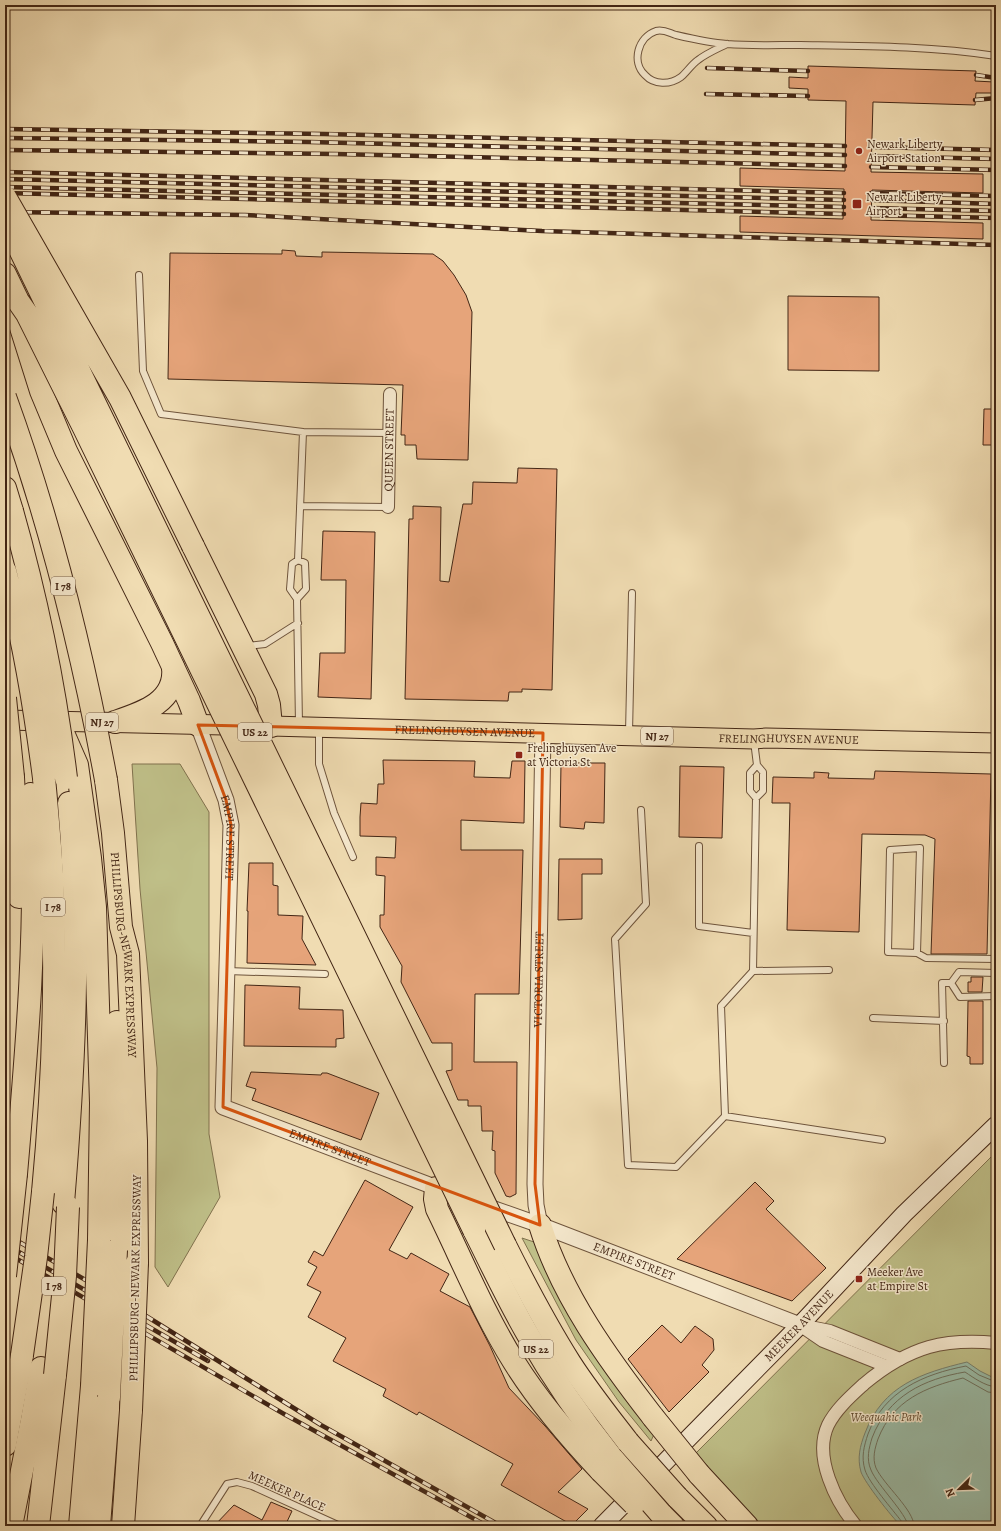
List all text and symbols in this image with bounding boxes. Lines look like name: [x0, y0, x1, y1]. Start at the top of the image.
place label: Newark Liberty Airport Station: [866, 136, 943, 166]
marker: Newark Liberty Airport Station: [854, 146, 864, 156]
place label: Newark Liberty Airport: [865, 189, 942, 219]
marker: Newark Liberty Airport: [851, 198, 863, 210]
street label: QUEEN STREET: [380, 408, 398, 492]
road number: I 78: [51, 577, 75, 595]
road number: NJ 27: [86, 713, 118, 731]
street label: FRELINGHUYSEN AVENUE: [394, 721, 535, 741]
road number: US 22: [238, 723, 272, 741]
road number: NJ 27: [641, 727, 673, 745]
street label: FRELINGHUYSEN AVENUE: [718, 730, 859, 748]
place label: Frelinghuysen Ave at Victoria St: [527, 740, 616, 770]
marker: Frelinghuysen Ave at Victoria St: [514, 750, 524, 760]
street label: EMPIRE STREET: [217, 792, 239, 881]
street label: PHILLIPSBURG-NEWARK EXPRESSWAY: [107, 851, 140, 1059]
road number: I 78: [41, 898, 65, 916]
street label: VICTORIA STREET: [530, 931, 547, 1029]
street label: EMPIRE STREET: [287, 1125, 373, 1170]
street label: PHILLIPSBURG-NEWARK EXPRESSWAY: [125, 1174, 145, 1382]
street label: EMPIRE STREET: [591, 1238, 677, 1284]
place label: Meeker Ave at Empire St: [867, 1264, 928, 1294]
marker: Meeker Ave at Empire St: [854, 1274, 864, 1284]
road number: I 78: [42, 1277, 66, 1295]
street label: MEEKER AVENUE: [761, 1286, 837, 1365]
road number: US 22: [519, 1340, 553, 1358]
park label: Weequahic Park: [850, 1409, 922, 1425]
street label: MEEKER PLACE: [246, 1467, 328, 1515]
north arrow: [939, 1469, 979, 1509]
text: N: [942, 1486, 959, 1499]

